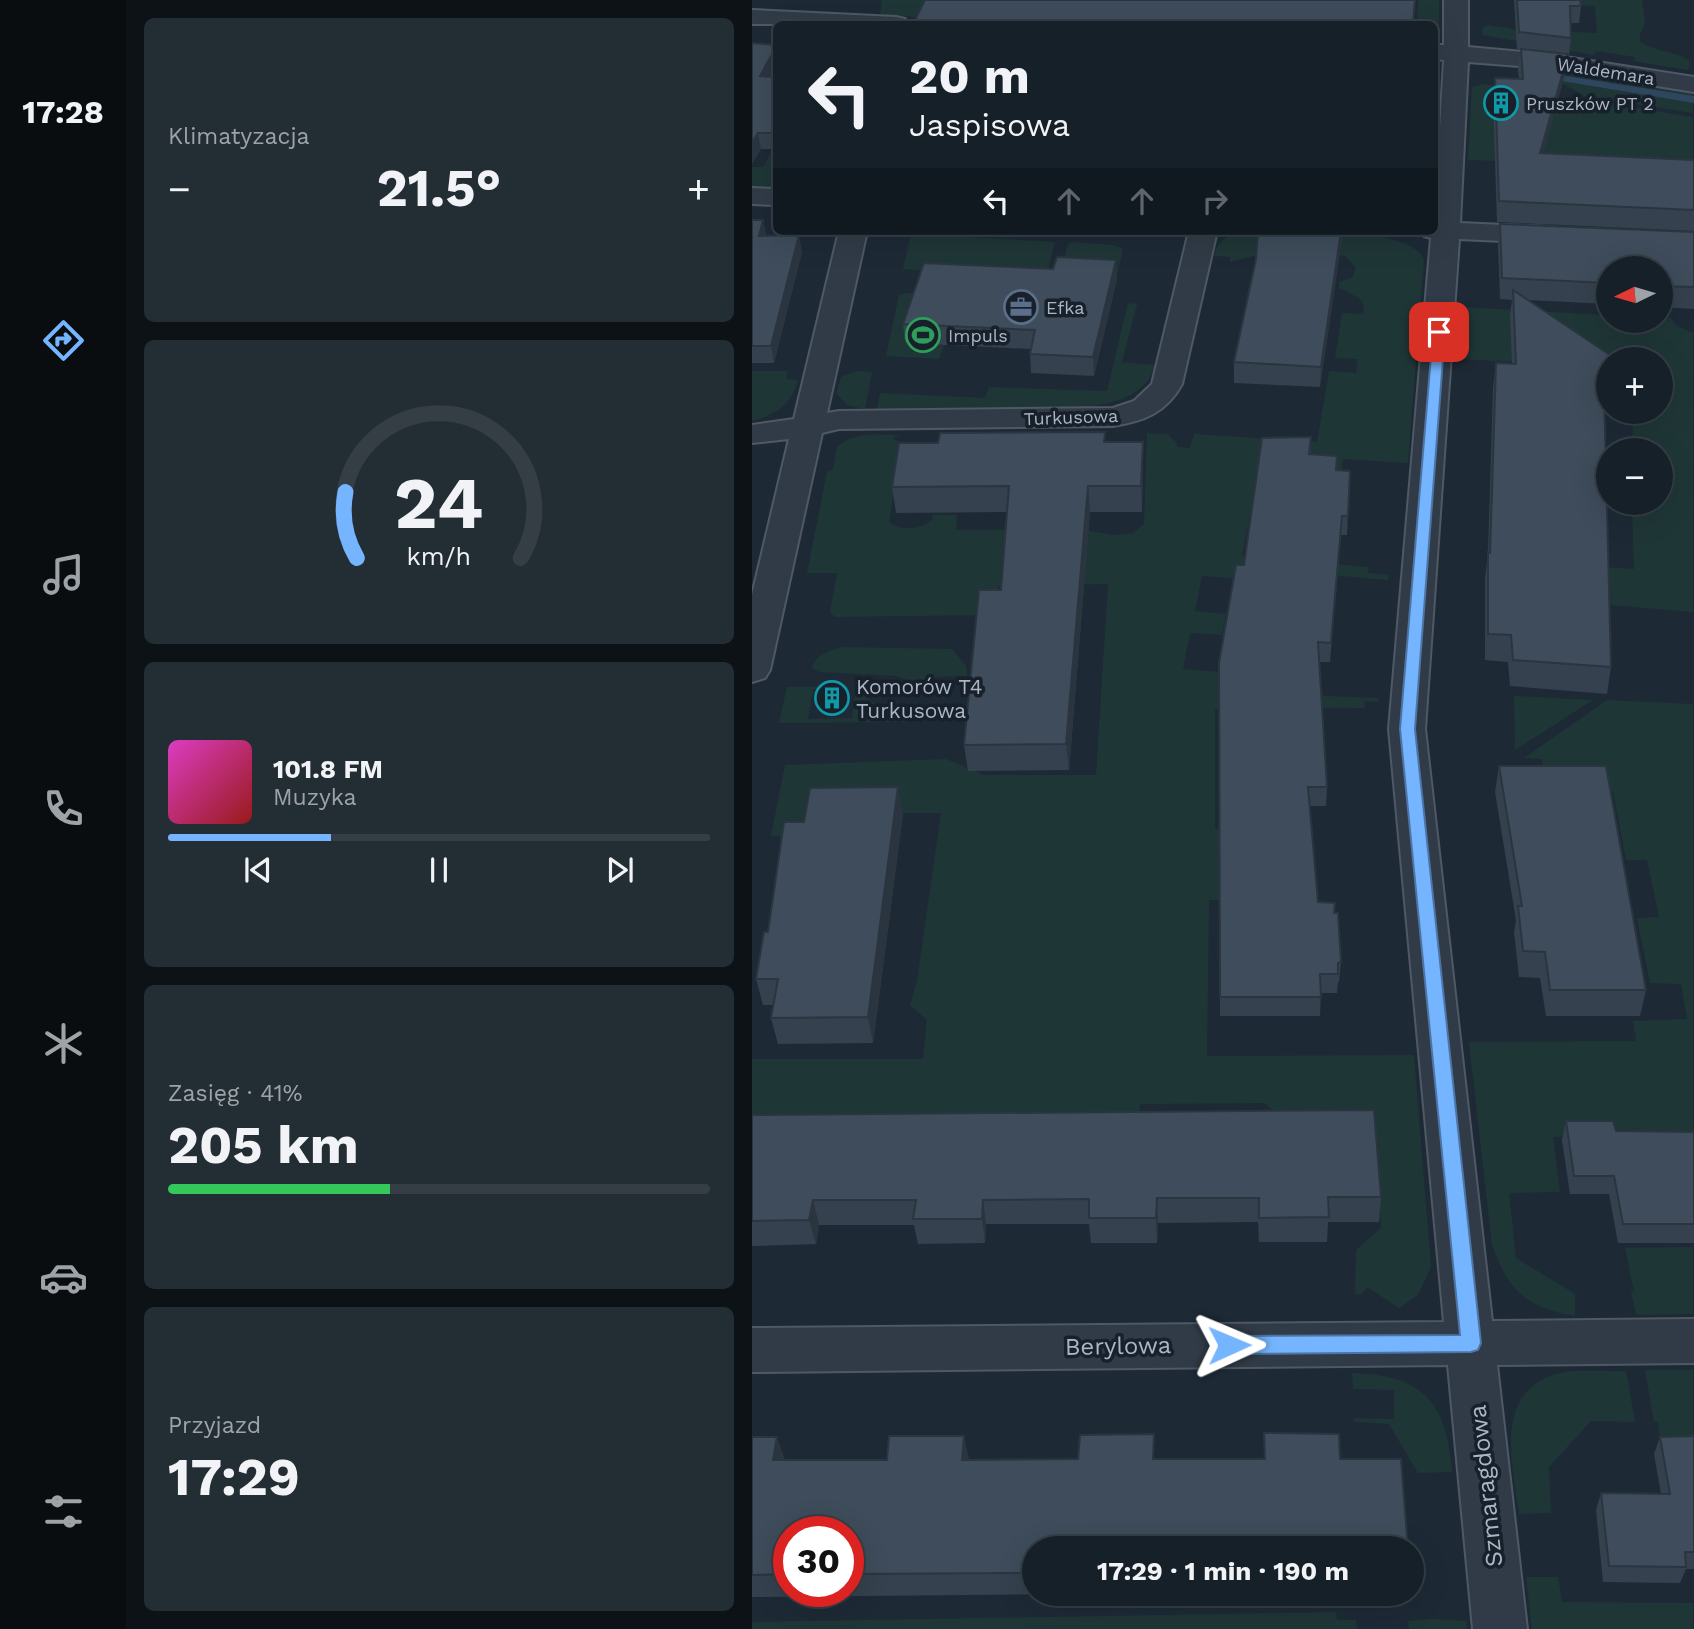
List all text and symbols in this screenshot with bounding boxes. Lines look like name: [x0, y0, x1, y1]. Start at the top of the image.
text: 20 m: [909, 47, 1030, 105]
icon: left: [794, 49, 885, 140]
street label: Waldemara: [1556, 53, 1656, 89]
building icon: Pruszków PT 2: [1482, 84, 1520, 122]
text: 17:28: [22, 93, 104, 131]
place label: Pruszków PT 2: [1526, 93, 1654, 114]
text: Jaspisowa: [909, 106, 1070, 144]
text: Klimatyzacja: [168, 123, 310, 150]
text: 21.5°: [377, 158, 501, 219]
text: −: [168, 167, 191, 211]
text: +: [687, 167, 710, 211]
icon: left: [977, 182, 1015, 220]
icon: ahead: [1050, 182, 1088, 220]
icon: ahead: [1123, 182, 1161, 220]
icon: right: [1196, 182, 1234, 220]
north arrow: [1596, 256, 1672, 332]
map controls: [1596, 256, 1673, 515]
office icon: Efka: [1002, 288, 1040, 326]
place label: Efka: [1046, 297, 1084, 318]
pin: [1409, 302, 1469, 362]
icon: arrive: [1420, 313, 1458, 351]
icon: directions: [39, 316, 88, 365]
sports icon: Impuls: [904, 316, 942, 354]
place label: Impuls: [948, 325, 1008, 346]
button: +: [1596, 347, 1673, 424]
street label: Turkusowa: [1023, 405, 1119, 429]
button: −: [1596, 438, 1673, 515]
text: 24: [394, 461, 484, 547]
text: km/h: [407, 542, 471, 571]
icon: music: [39, 550, 88, 599]
place label: Komorów T4 Turkusowa: [856, 674, 983, 723]
building icon: Komorów T4 Turkusowa: [813, 679, 851, 717]
text: 101.8 FM: [273, 754, 383, 784]
icon: phone: [39, 784, 88, 833]
text: Muzyka: [273, 784, 357, 811]
icon: previous: [239, 851, 277, 889]
icon: pause: [420, 851, 458, 889]
icon: next: [601, 851, 639, 889]
icon: climate: [39, 1019, 88, 1068]
text: Zasięg · 41%: [168, 1080, 302, 1107]
text: 205 km: [168, 1115, 359, 1176]
icon: car: [39, 1253, 88, 1302]
position arrow: [1192, 1308, 1266, 1382]
street label: Berylowa: [1065, 1331, 1171, 1361]
street label: Szmaragdowa: [1464, 1404, 1508, 1568]
text: Przyjazd: [168, 1412, 261, 1439]
text: 17:29: [168, 1447, 300, 1508]
icon: filters: [39, 1487, 88, 1536]
speed limit sign: 30: [773, 1516, 864, 1607]
text: 17:29 · 1 min · 190 m: [1097, 1556, 1349, 1586]

